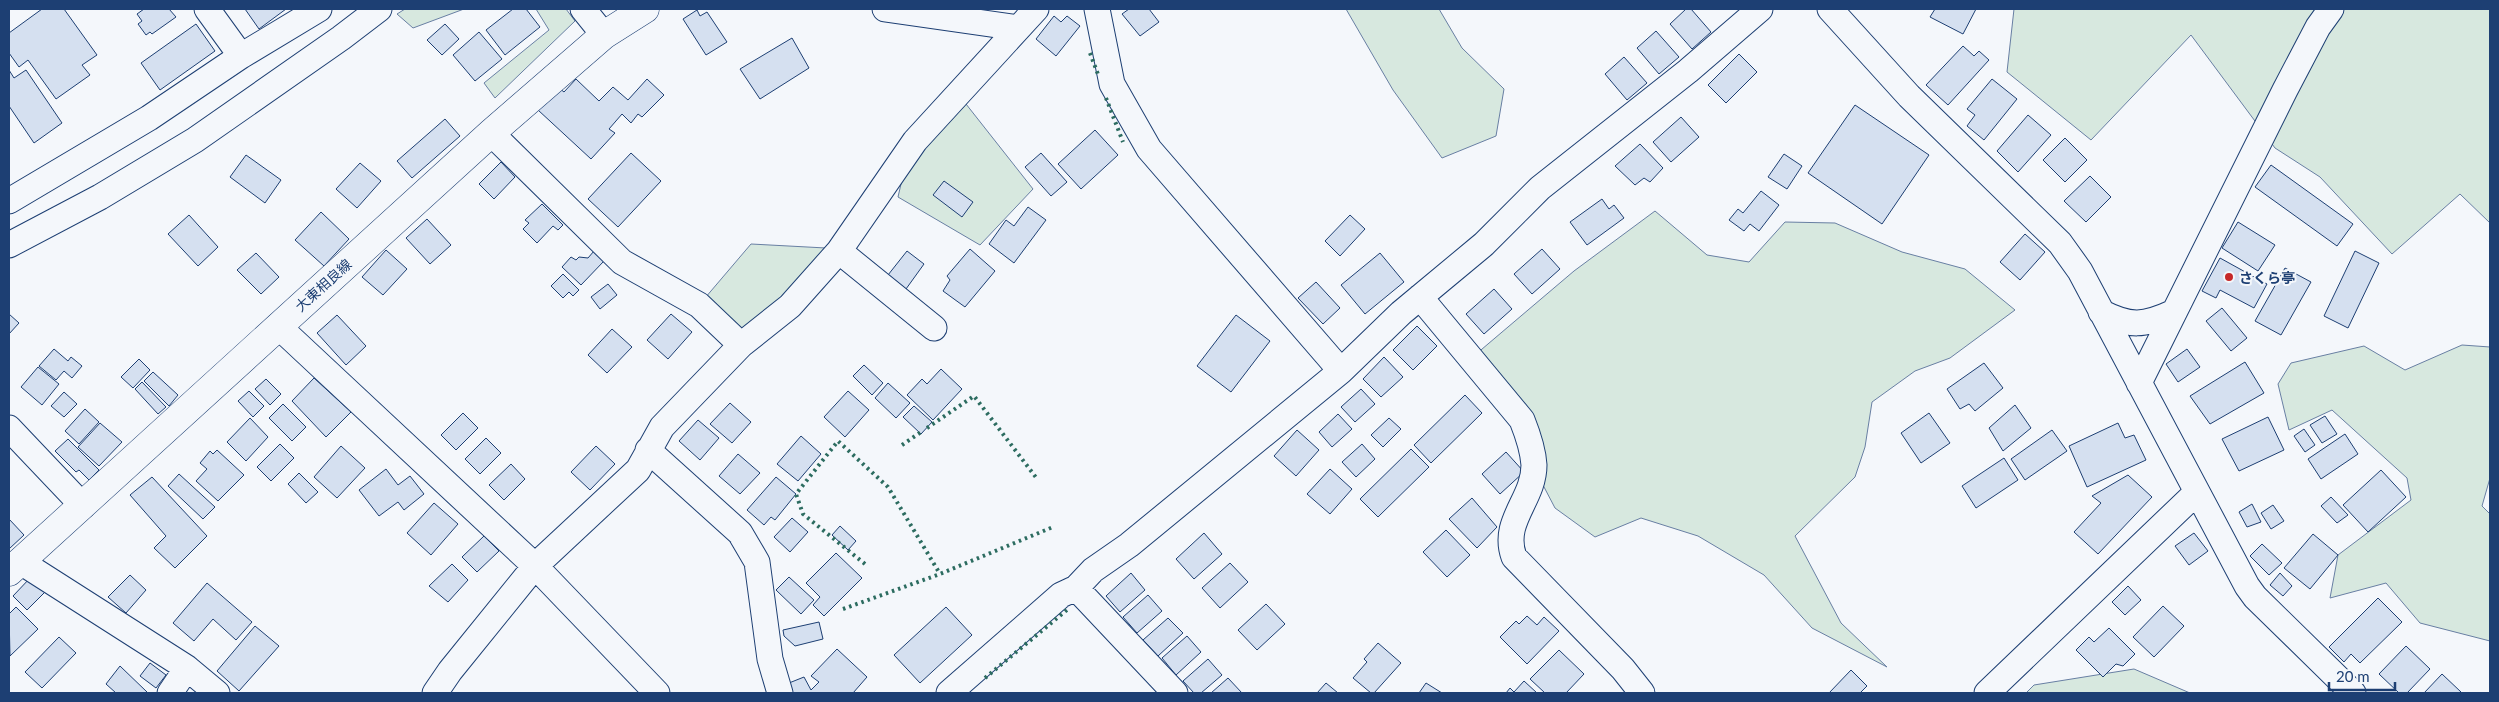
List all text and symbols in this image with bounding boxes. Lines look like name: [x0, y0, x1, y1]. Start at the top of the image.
street label: 大東相良線: [291, 255, 355, 315]
place label: さくら亭: [2239, 269, 2295, 286]
marker: さくら亭: [2223, 271, 2235, 283]
scale bar: [2329, 660, 2395, 692]
text: 20 m: [2336, 667, 2370, 685]

